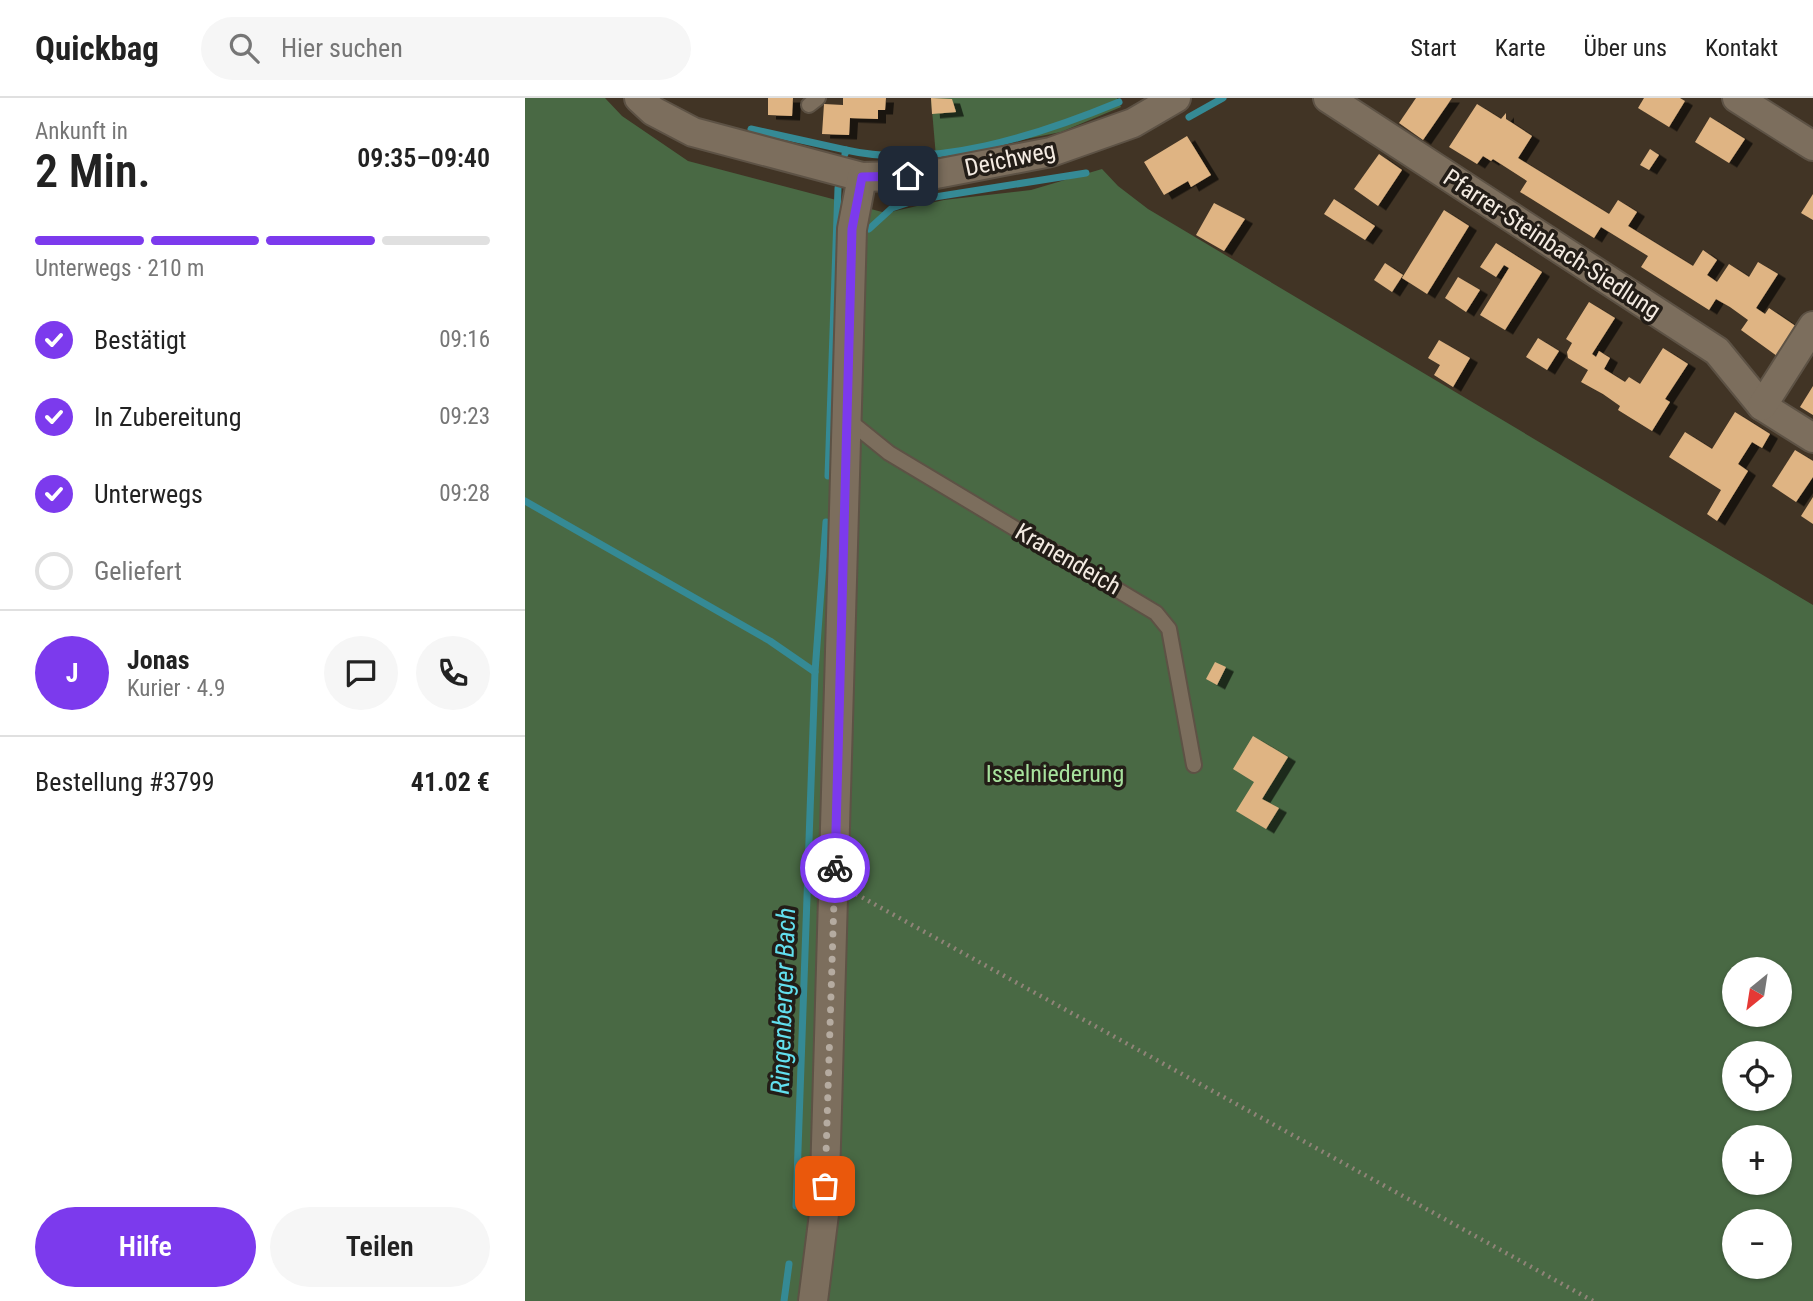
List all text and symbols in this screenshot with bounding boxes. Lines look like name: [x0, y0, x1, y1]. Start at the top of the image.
search box: [201, 17, 691, 80]
text: Quickbag: [35, 29, 159, 68]
icon: search: [225, 29, 263, 67]
text: Hier suchen: [281, 33, 403, 63]
text: Start: [1411, 34, 1457, 62]
text: Karte: [1495, 34, 1545, 62]
text: Über uns: [1583, 34, 1667, 62]
text: Kontakt: [1705, 34, 1778, 62]
text: Ankunft in: [35, 118, 128, 145]
street label: Deichweg: [962, 136, 1058, 182]
text: 09:35–09:40: [357, 143, 490, 173]
text: 2 Min.: [35, 144, 151, 198]
pin: [878, 146, 938, 206]
icon: home: [889, 157, 927, 195]
street label: Pfarrer-Steinbach-Siedlung: [1438, 163, 1666, 325]
text: Unterwegs · 210 m: [35, 255, 204, 282]
icon: check: [35, 321, 73, 359]
text: Bestätigt: [94, 325, 187, 355]
text: 09:16: [439, 326, 490, 353]
icon: check: [35, 398, 73, 436]
text: In Zubereitung: [94, 402, 242, 432]
text: 09:23: [439, 403, 490, 430]
icon: check: [35, 475, 73, 513]
text: Unterwegs: [94, 479, 203, 509]
text: 09:28: [439, 480, 490, 507]
street label: Kranendeich: [1010, 518, 1126, 600]
text: Geliefert: [94, 556, 182, 586]
button: chat: [324, 636, 398, 710]
button: phone: [416, 636, 490, 710]
text: Jonas: [127, 645, 190, 675]
text: J: [66, 658, 78, 688]
text: Kurier · 4.9: [127, 675, 225, 702]
park label: Isselniederung: [986, 760, 1124, 788]
text: Bestellung #3799: [35, 767, 215, 797]
text: 41.02 €: [411, 767, 490, 797]
courier: [800, 833, 870, 903]
icon: bike: [816, 849, 854, 887]
water label: Ringenberger Bach: [765, 907, 801, 1095]
north arrow: [1722, 957, 1792, 1027]
map controls: [1722, 957, 1792, 1279]
button: locate: [1722, 1041, 1792, 1111]
button: +: [1722, 1125, 1792, 1195]
pin: [795, 1156, 855, 1216]
icon: bag: [806, 1167, 844, 1205]
button: Hilfe: [35, 1207, 256, 1287]
button: Teilen: [270, 1207, 490, 1287]
button: −: [1722, 1209, 1792, 1279]

